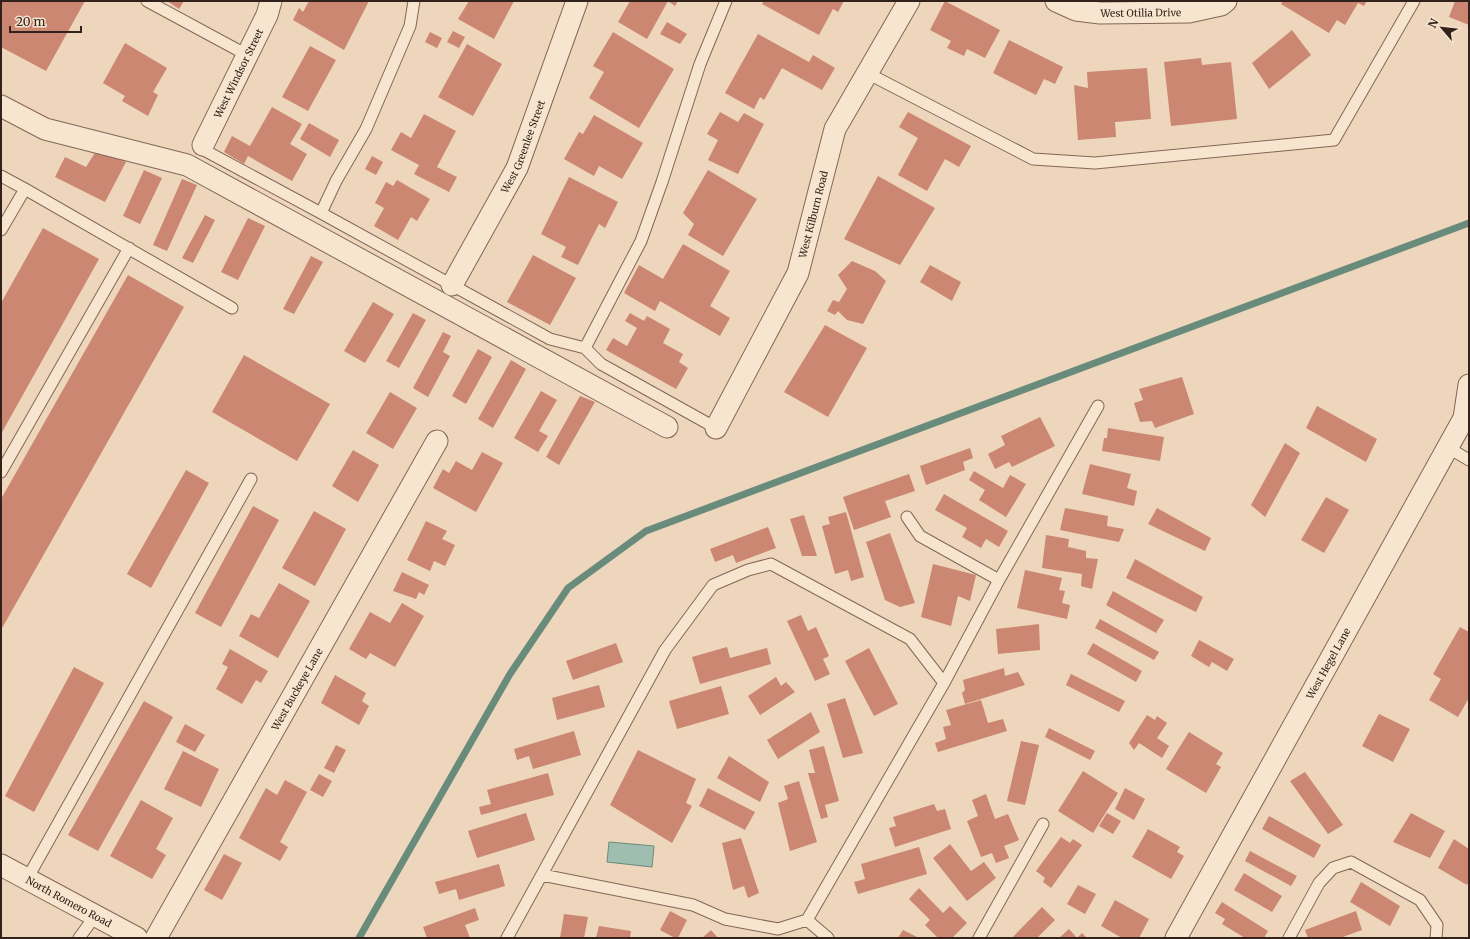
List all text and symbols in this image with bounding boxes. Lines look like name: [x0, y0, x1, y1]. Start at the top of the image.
street label: West Otilia Drive: [1099, 6, 1181, 20]
scale bar: [10, 8, 81, 34]
north arrow: [1422, 8, 1462, 48]
text: 20 m: [16, 14, 45, 29]
text: N: [1425, 16, 1442, 30]
street label: West Windsor Street: [211, 26, 266, 121]
street label: West Greenlee Street: [498, 98, 548, 196]
street label: West Kilburn Road: [796, 169, 831, 260]
street label: West Hegel Lane: [1303, 626, 1354, 702]
street label: West Buckeye Lane: [268, 646, 326, 734]
street label: North Romero Road: [23, 874, 114, 930]

